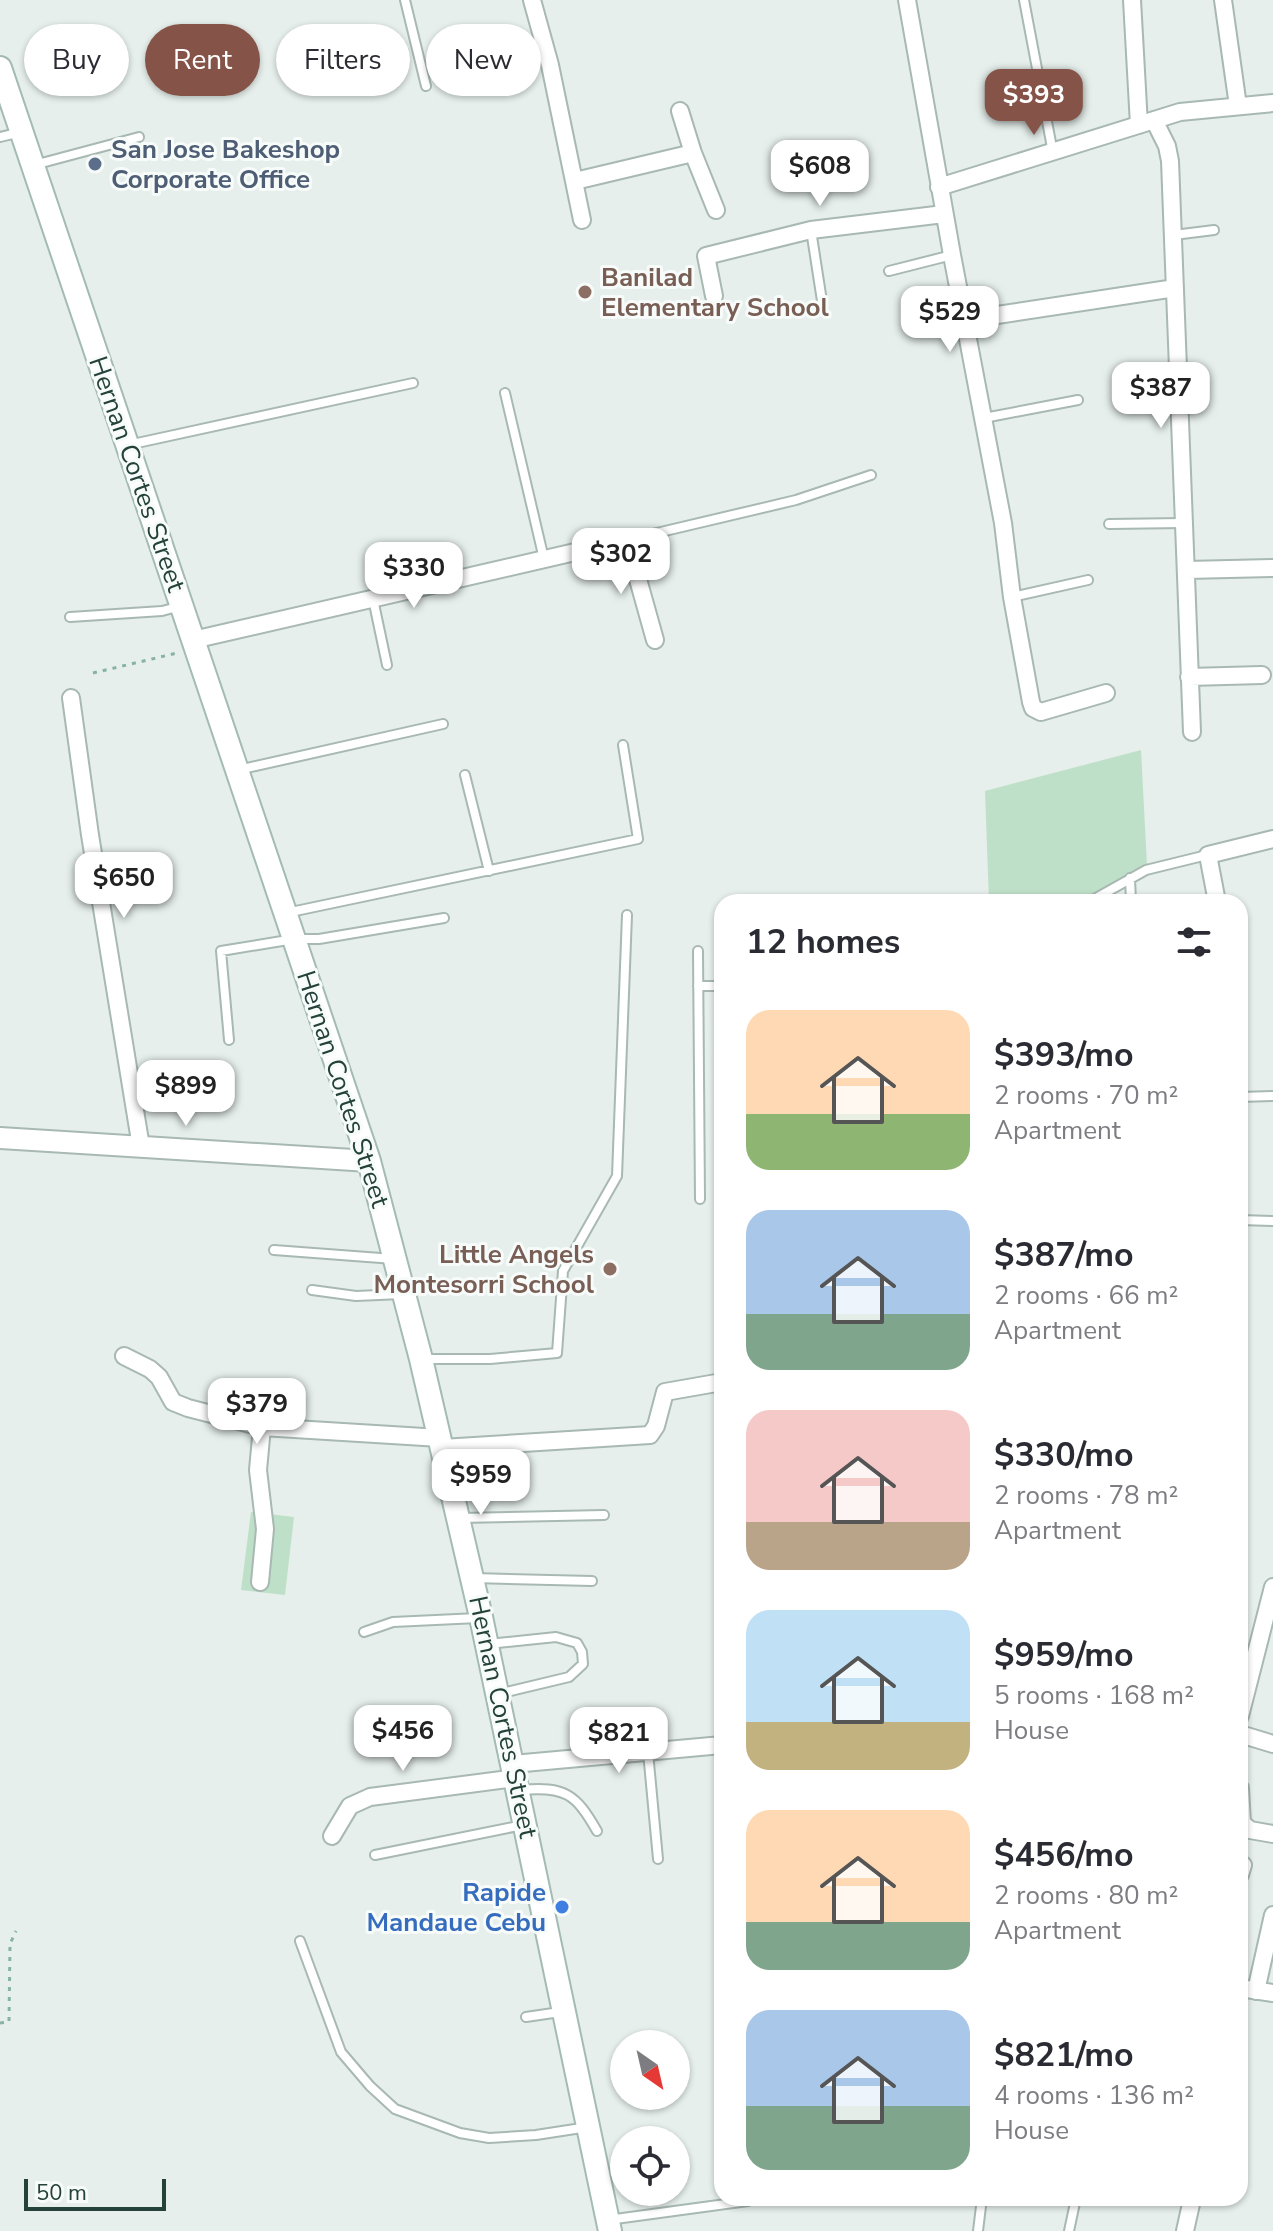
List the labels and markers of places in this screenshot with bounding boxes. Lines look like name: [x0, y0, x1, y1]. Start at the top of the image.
pin: $393: [987, 69, 1081, 137]
place label: San Jose Bakeshop Corporate Office: [111, 132, 340, 197]
pin: $608: [773, 140, 867, 208]
marker: San Jose Bakeshop Corporate Office: [86, 155, 104, 173]
place label: Banilad Elementary School: [601, 260, 830, 325]
marker: Banilad Elementary School: [576, 283, 594, 301]
pin: $529: [903, 286, 997, 354]
pin: $387: [1114, 362, 1208, 430]
pin: $302: [574, 528, 668, 596]
pin: $330: [367, 542, 461, 610]
pin: $650: [77, 852, 171, 920]
pin: $899: [139, 1060, 233, 1128]
place label: Little Angels Montesorri School: [373, 1237, 595, 1302]
marker: Little Angels Montesorri School: [601, 1260, 619, 1278]
pin: $379: [210, 1378, 304, 1446]
pin: $959: [434, 1449, 528, 1517]
pin: $456: [356, 1705, 450, 1773]
pin: $821: [572, 1707, 666, 1775]
place label: Rapide Mandaue Cebu: [367, 1875, 546, 1940]
marker: Rapide Mandaue Cebu: [553, 1898, 571, 1916]

